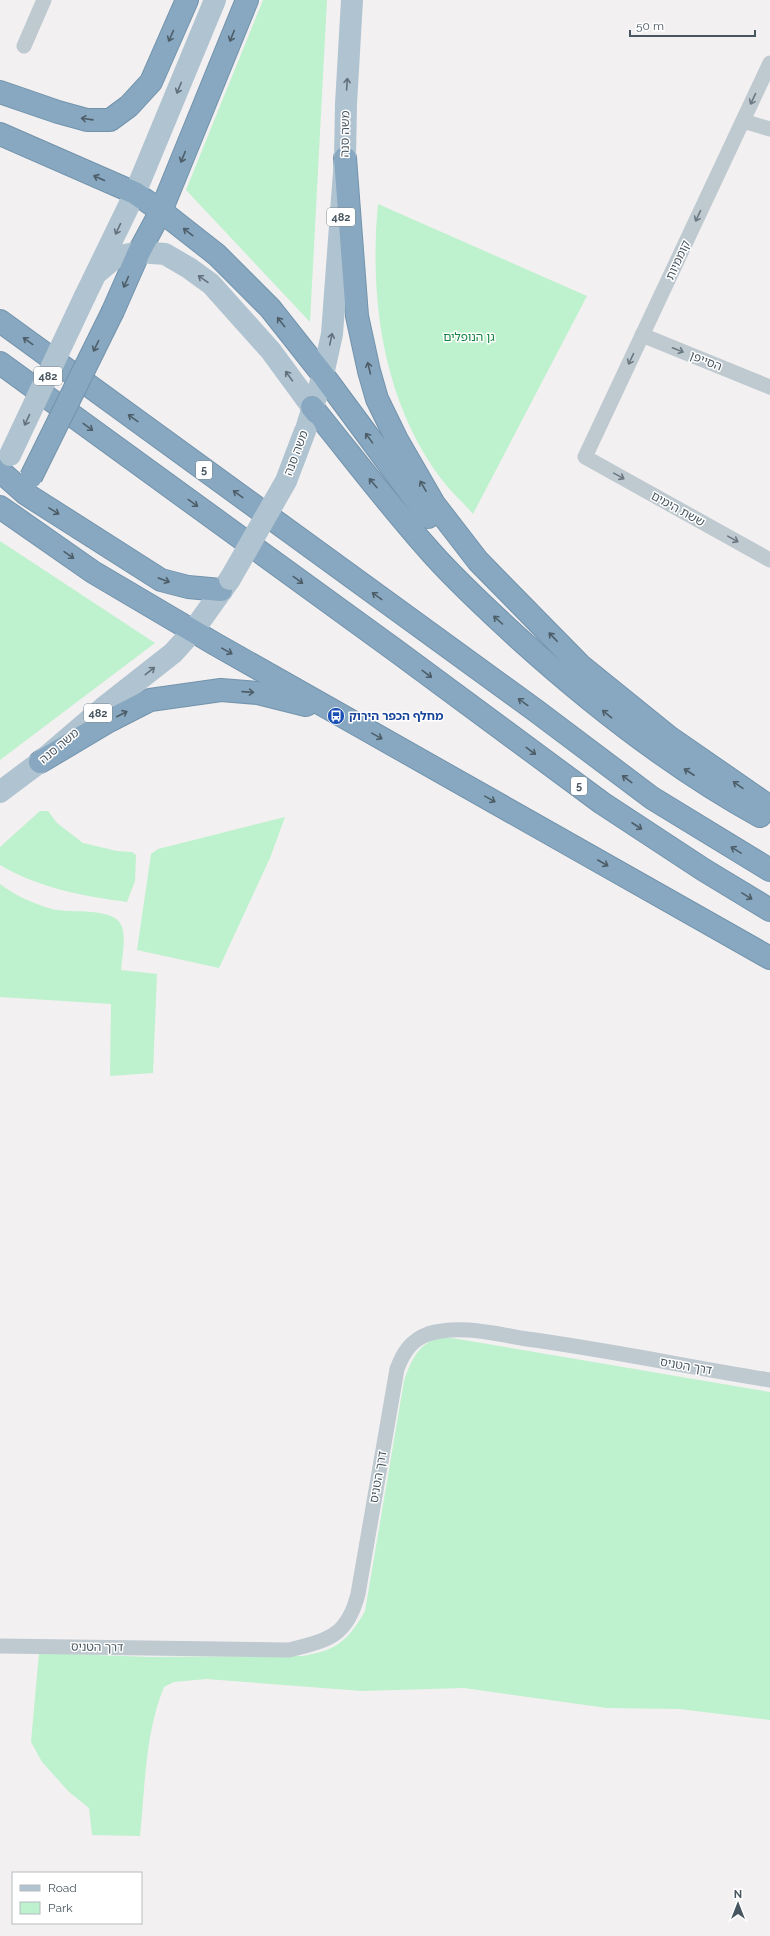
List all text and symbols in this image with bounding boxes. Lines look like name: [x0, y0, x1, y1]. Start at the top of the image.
scale bar: [630, 12, 755, 38]
text: 50 m: [636, 19, 664, 33]
one-way arrow: [167, 29, 174, 41]
one-way arrow: [227, 30, 235, 42]
one-way arrow: [344, 78, 351, 91]
one-way arrow: [174, 81, 182, 93]
one-way arrow: [749, 92, 756, 104]
street label: משה סנה: [338, 110, 352, 158]
one-way arrow: [81, 115, 94, 123]
one-way arrow: [178, 150, 186, 162]
one-way arrow: [94, 173, 106, 181]
road number: 482: [327, 208, 355, 226]
one-way arrow: [694, 210, 701, 222]
one-way arrow: [114, 222, 121, 234]
one-way arrow: [183, 228, 194, 237]
street label: קוממיות: [663, 238, 693, 282]
one-way arrow: [122, 275, 129, 287]
one-way arrow: [198, 275, 209, 283]
one-way arrow: [277, 317, 286, 328]
park label: גן הנופלים: [443, 330, 495, 344]
one-way arrow: [327, 333, 335, 346]
one-way arrow: [23, 337, 34, 345]
one-way arrow: [91, 340, 99, 352]
one-way arrow: [672, 346, 684, 354]
street label: הסייפן: [688, 348, 724, 374]
one-way arrow: [627, 353, 634, 365]
one-way arrow: [364, 362, 372, 375]
road number: 482: [34, 367, 62, 385]
one-way arrow: [285, 371, 293, 382]
one-way arrow: [23, 414, 30, 426]
one-way arrow: [128, 414, 139, 422]
one-way arrow: [82, 423, 93, 431]
street label: משה סנה: [281, 428, 311, 477]
one-way arrow: [365, 433, 374, 444]
road number: 5: [196, 461, 212, 479]
one-way arrow: [613, 472, 625, 480]
one-way arrow: [368, 477, 377, 488]
one-way arrow: [419, 480, 427, 492]
street label: ששת הימים: [649, 489, 707, 529]
one-way arrow: [233, 490, 244, 498]
one-way arrow: [188, 499, 199, 507]
one-way arrow: [48, 508, 60, 516]
one-way arrow: [727, 536, 739, 544]
one-way arrow: [63, 551, 74, 559]
one-way arrow: [158, 576, 170, 584]
one-way arrow: [293, 576, 304, 584]
one-way arrow: [372, 592, 383, 600]
one-way arrow: [493, 615, 504, 624]
one-way arrow: [548, 632, 558, 642]
one-way arrow: [221, 648, 233, 656]
one-way arrow: [145, 667, 156, 675]
one-way arrow: [421, 669, 432, 678]
one-way arrow: [241, 688, 254, 695]
one-way arrow: [518, 697, 529, 706]
road number: 482: [84, 704, 112, 722]
bus stop icon: מחלף הכפר הירוק: [326, 706, 346, 726]
place label: מחלף הכפר הירוק: [349, 709, 444, 723]
one-way arrow: [602, 709, 613, 718]
one-way arrow: [116, 710, 128, 717]
street label: משה סנה: [36, 725, 82, 766]
one-way arrow: [370, 732, 382, 740]
one-way arrow: [526, 747, 537, 755]
one-way arrow: [684, 768, 695, 776]
one-way arrow: [622, 775, 633, 784]
road number: 5: [571, 777, 587, 795]
one-way arrow: [733, 781, 744, 789]
one-way arrow: [484, 796, 496, 804]
one-way arrow: [631, 823, 643, 831]
one-way arrow: [730, 846, 742, 854]
one-way arrow: [597, 860, 609, 868]
one-way arrow: [741, 892, 752, 900]
street label: דרך הטניס: [659, 1355, 714, 1378]
street label: דרך הטניס: [367, 1449, 390, 1504]
street label: דרך הטניס: [71, 1640, 124, 1654]
legend: [12, 1872, 142, 1924]
text: Road: [48, 1881, 77, 1895]
north arrow: [718, 1884, 758, 1924]
text: N: [734, 1888, 742, 1901]
text: Park: [48, 1901, 73, 1915]

